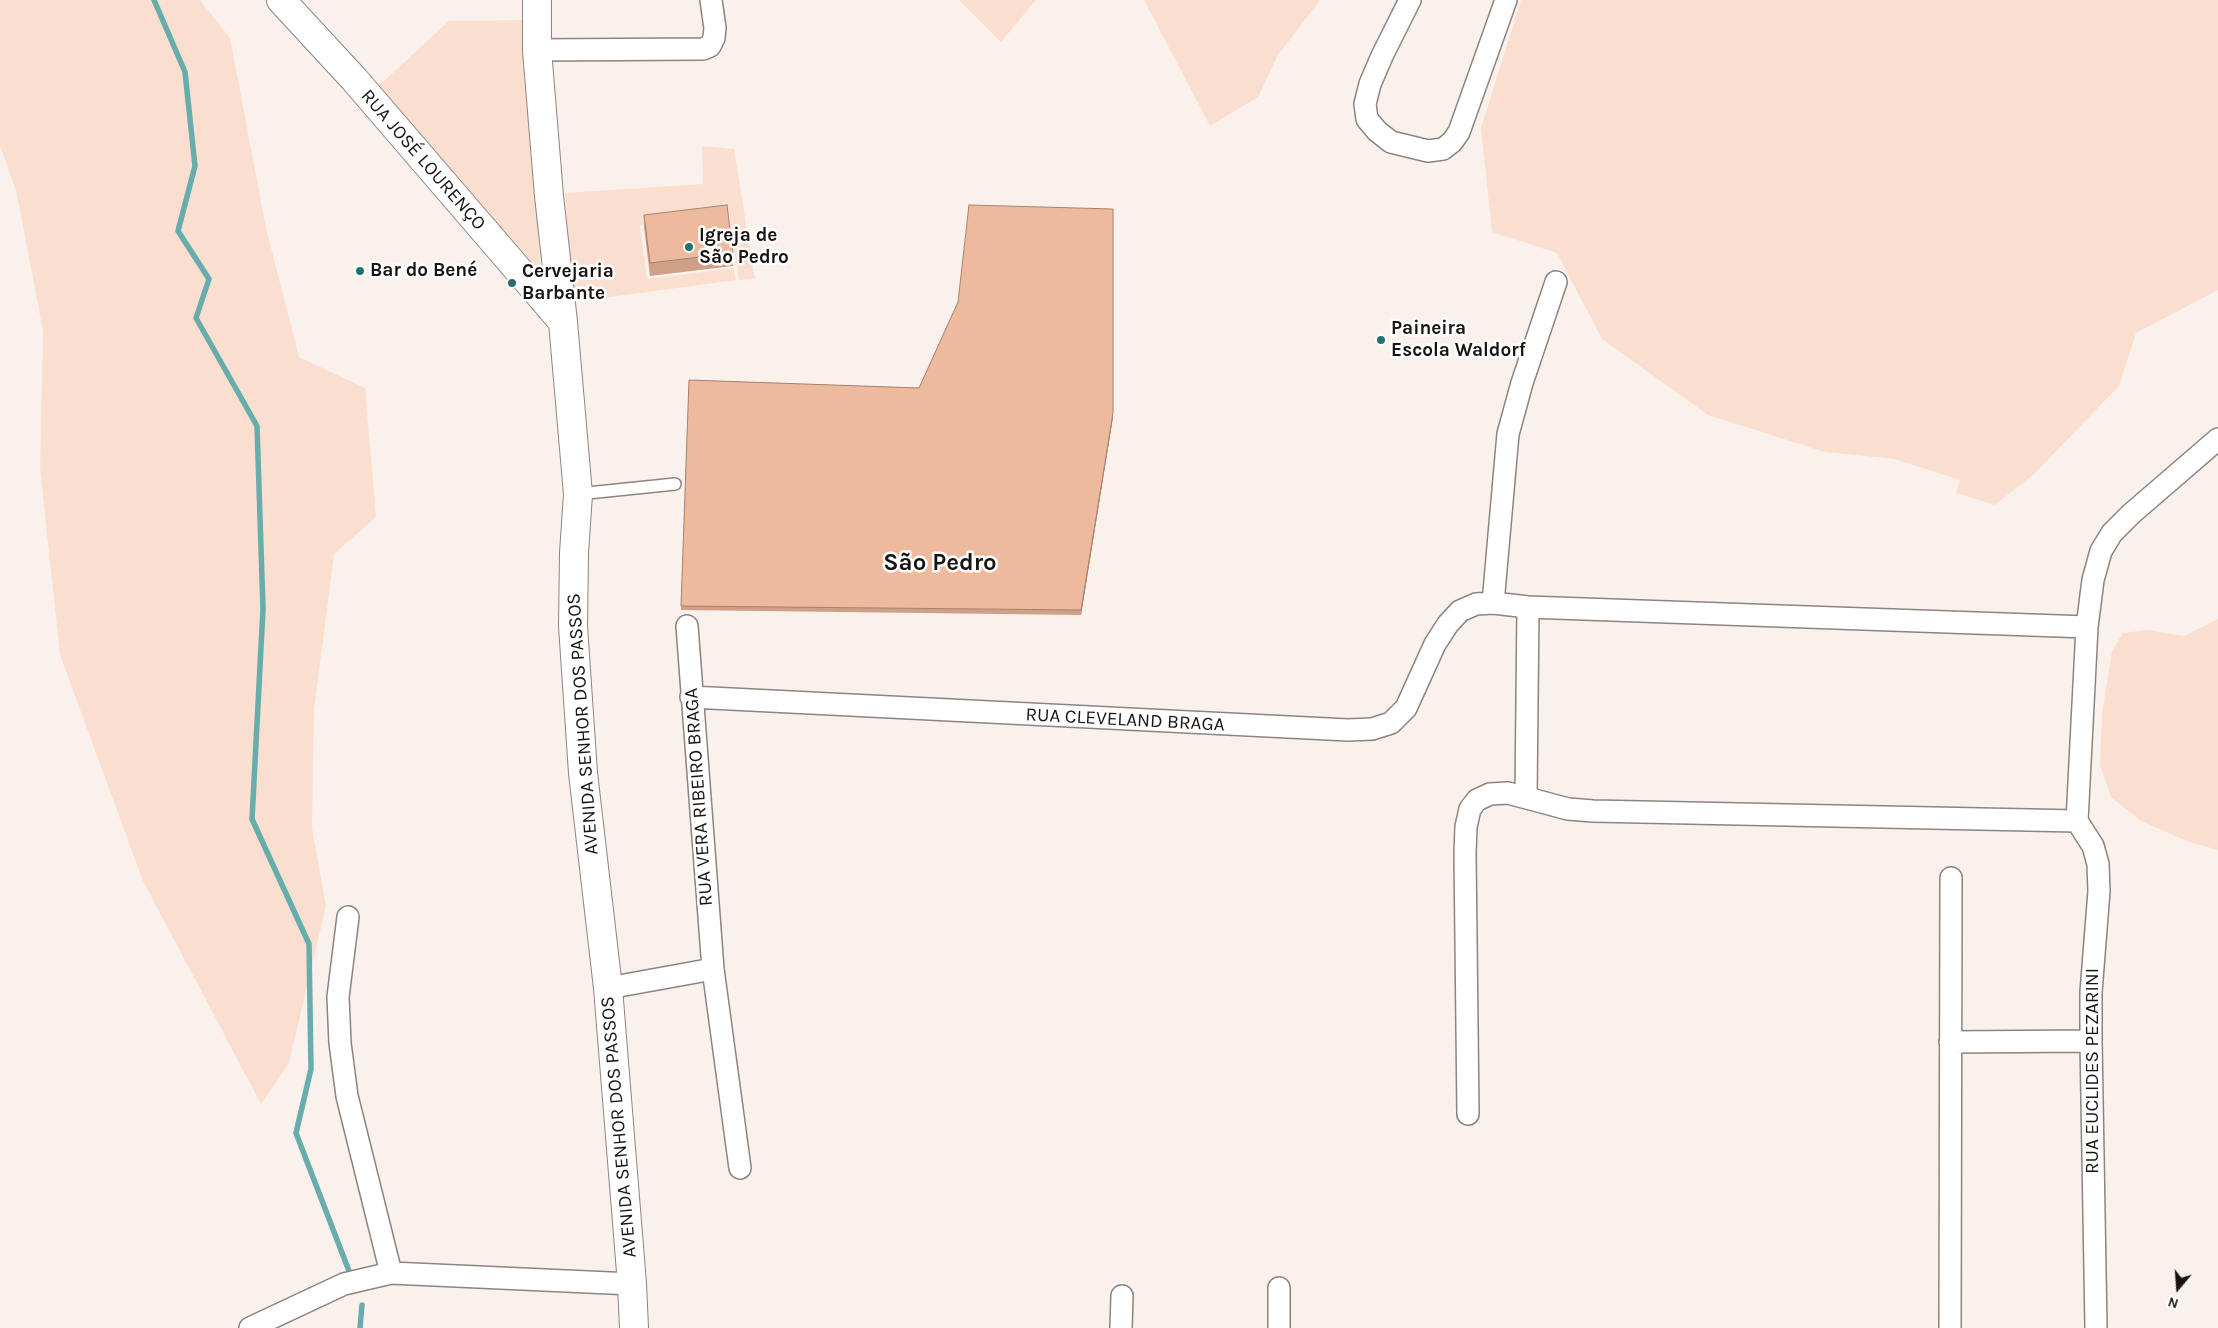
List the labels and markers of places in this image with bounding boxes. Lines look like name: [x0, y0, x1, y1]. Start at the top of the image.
place label: Igreja de São Pedro: [699, 225, 789, 269]
marker: Igreja de São Pedro: [683, 241, 695, 253]
place label: Bar do Bené: [370, 260, 477, 282]
place label: Cervejaria Barbante: [522, 261, 614, 305]
marker: Bar do Bené: [354, 265, 366, 277]
marker: Cervejaria Barbante: [506, 277, 518, 289]
place label: Paineira Escola Waldorf: [1391, 318, 1526, 362]
marker: Paineira Escola Waldorf: [1375, 334, 1387, 346]

